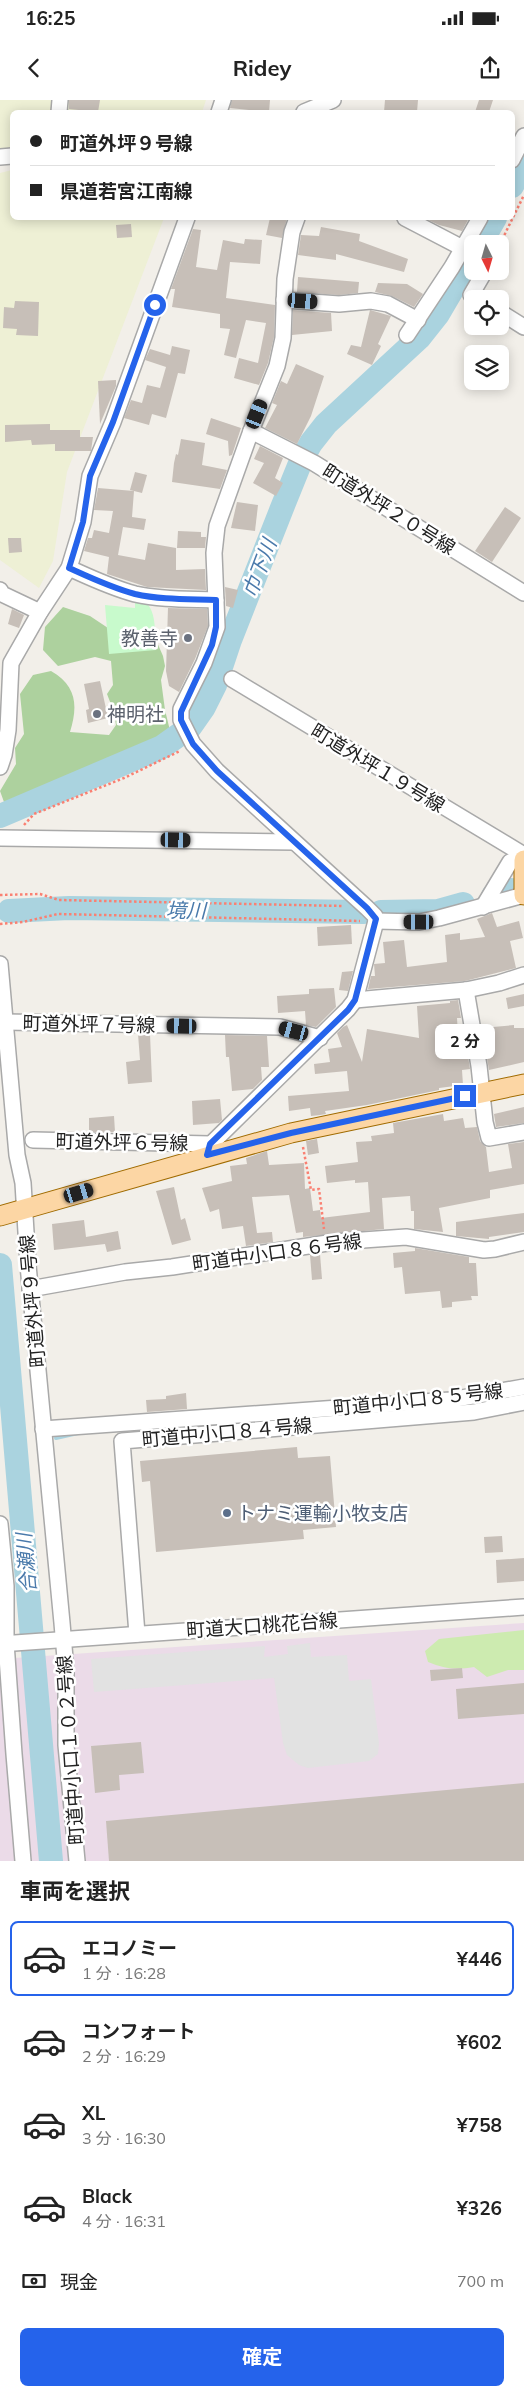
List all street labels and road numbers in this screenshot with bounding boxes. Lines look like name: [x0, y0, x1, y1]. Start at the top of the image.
street label: 町道外坪２０号線: [318, 459, 460, 559]
street label: 町道外坪１９号線: [307, 719, 449, 817]
street label: 町道外坪７号線: [22, 1011, 156, 1037]
street label: 町道外坪６号線: [55, 1129, 189, 1155]
street label: 町道中小口８６号線: [191, 1228, 363, 1276]
street label: 町道外坪９号線: [14, 1234, 50, 1368]
street label: 町道中小口８５号線: [332, 1378, 504, 1420]
street label: 町道中小口８４号線: [141, 1413, 313, 1451]
street label: 町道大口桃花台線: [185, 1608, 339, 1642]
street label: 町道中小口１０２号線: [51, 1654, 89, 1846]

